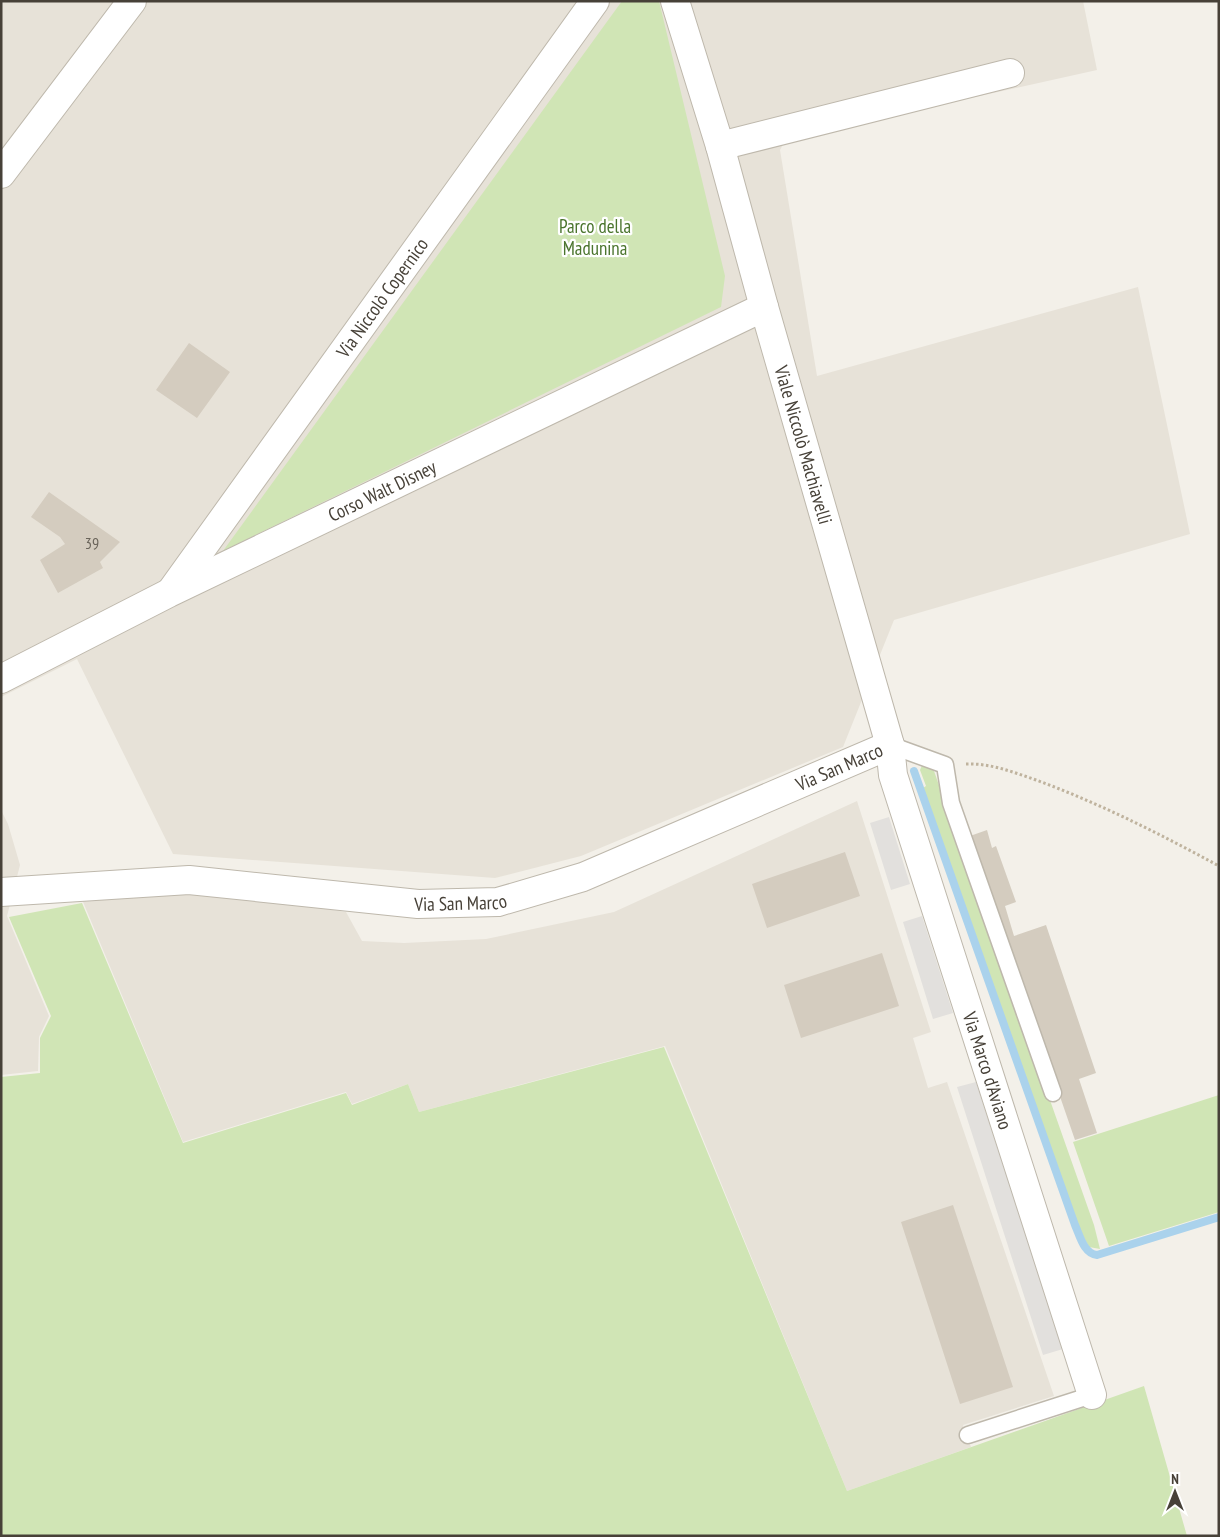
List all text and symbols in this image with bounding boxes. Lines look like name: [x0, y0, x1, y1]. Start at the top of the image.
park label: Parco della Madunina: [559, 214, 631, 260]
street label: Via Niccolò Copernico: [330, 233, 433, 363]
street label: Viale Niccolò Machiavelli: [769, 362, 838, 527]
street label: Corso Walt Disney: [324, 454, 441, 527]
house number: 39: [85, 533, 99, 553]
street label: Via San Marco: [791, 738, 886, 797]
street label: Via San Marco: [413, 888, 510, 916]
street label: Via Marco d'Aviano: [957, 1008, 1018, 1132]
north arrow: [1150, 1467, 1200, 1517]
text: N: [1171, 1470, 1179, 1488]

